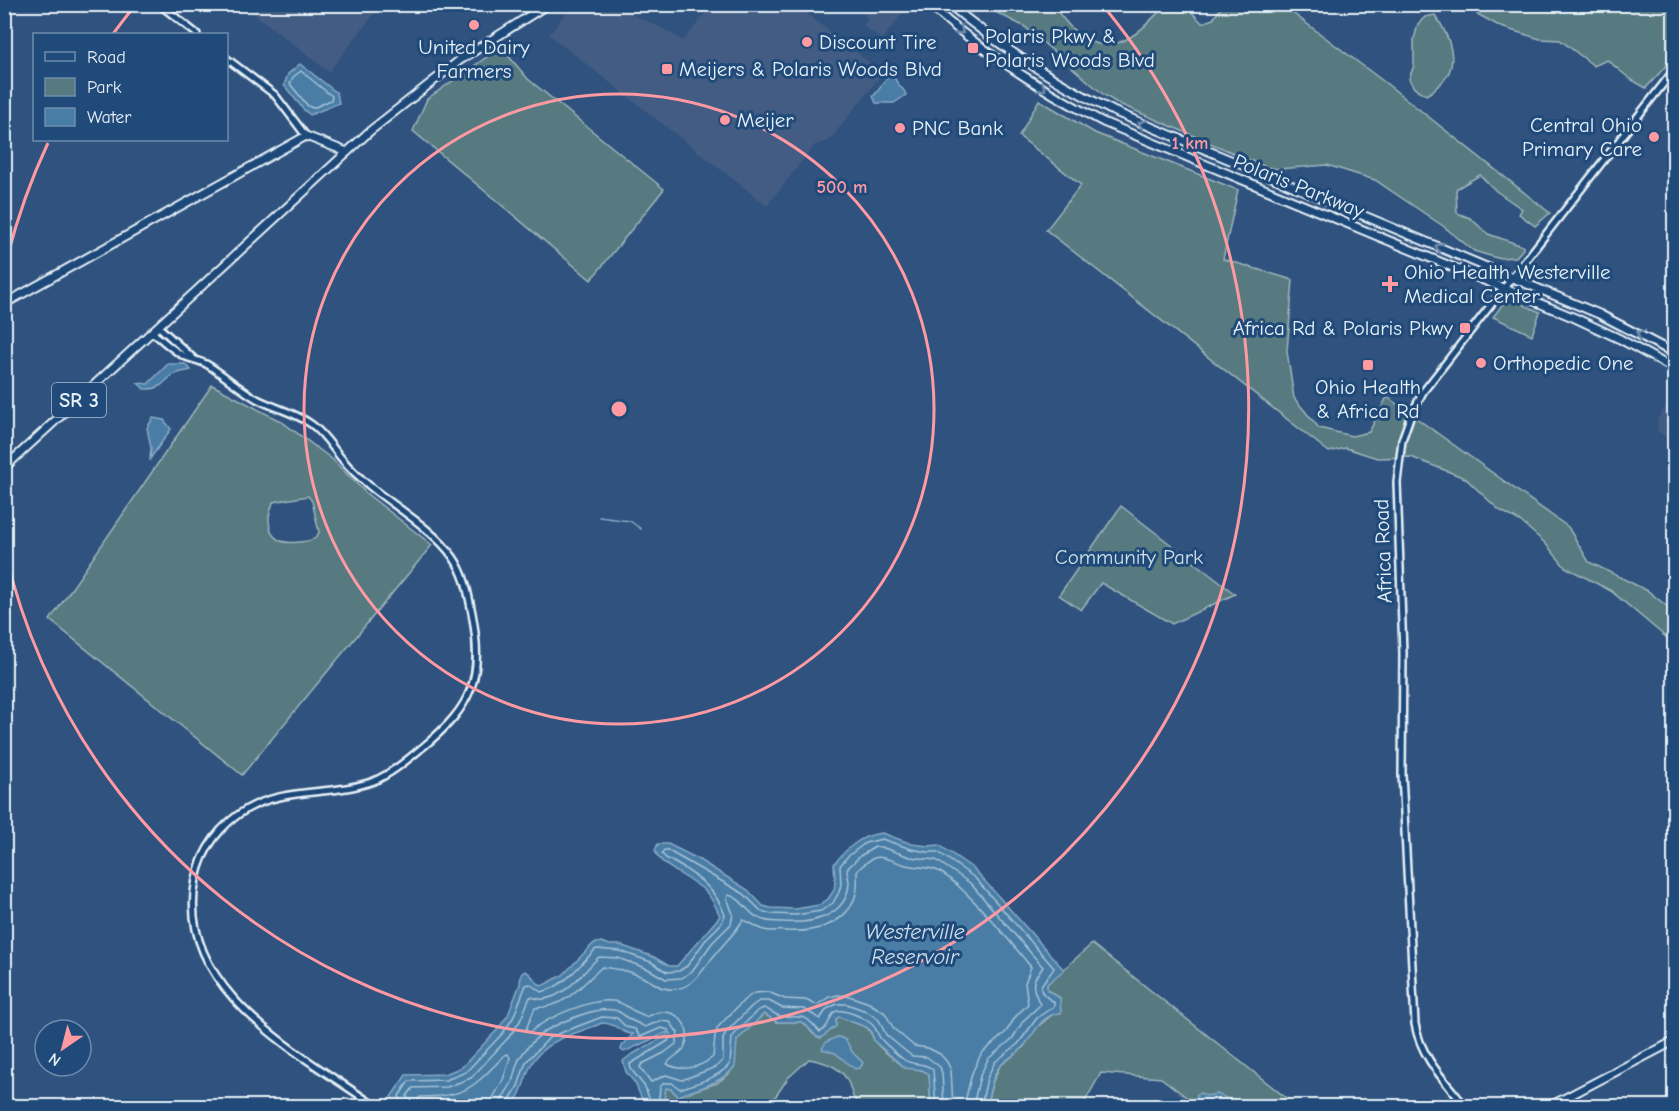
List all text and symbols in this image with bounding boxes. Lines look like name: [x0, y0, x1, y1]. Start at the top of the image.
marker: United Dairy Farmers: [467, 18, 481, 32]
one-way arrow: [953, 24, 964, 35]
place label: Polaris Pkwy & Polaris Woods Blvd: [985, 24, 1155, 72]
place label: Discount Tire: [819, 30, 936, 54]
legend: [33, 33, 228, 141]
place label: United Dairy Farmers: [418, 35, 530, 83]
marker: Discount Tire: [800, 35, 814, 49]
marker: Polaris Pkwy & Polaris Woods Blvd: [966, 41, 980, 55]
text: Road: [87, 47, 126, 68]
place label: Meijers & Polaris Woods Blvd: [679, 57, 942, 81]
marker: Meijers & Polaris Woods Blvd: [660, 62, 674, 76]
text: Park: [87, 77, 122, 98]
one-way arrow: [1035, 81, 1046, 93]
text: Water: [87, 107, 132, 128]
place label: Meijer: [737, 108, 794, 132]
marker: Meijer: [718, 113, 732, 127]
place label: Central Ohio Primary Care: [1522, 113, 1642, 161]
place label: PNC Bank: [912, 116, 1003, 140]
one-way arrow: [1138, 119, 1149, 131]
marker: PNC Bank: [893, 121, 907, 135]
marker: Central Ohio Primary Care: [1647, 130, 1661, 144]
text: 1 km: [1172, 133, 1208, 154]
street label: Polaris Parkway: [1230, 149, 1368, 223]
text: 500 m: [817, 177, 867, 198]
one-way arrow: [1434, 242, 1445, 254]
place label: Ohio Health Westerville Medical Center: [1404, 260, 1611, 308]
marker: Ohio Health Westerville Medical Center: [1381, 275, 1399, 293]
place label: Africa Rd & Polaris Pkwy: [1233, 316, 1454, 340]
marker: Africa Rd & Polaris Pkwy: [1458, 321, 1472, 335]
one-way arrow: [1636, 330, 1647, 341]
place label: Orthopedic One: [1493, 351, 1634, 375]
marker: Orthopedic One: [1474, 356, 1488, 370]
marker: Ohio Health & Africa Rd: [1361, 358, 1375, 372]
place label: Ohio Health & Africa Rd: [1315, 375, 1421, 423]
road number: SR 3: [52, 383, 106, 417]
centre of rings: [609, 399, 629, 419]
street label: Africa Road: [1369, 498, 1397, 604]
park label: Community Park: [1055, 545, 1203, 569]
water label: Westerville Reservoir: [865, 919, 965, 970]
north arrow: [33, 1018, 93, 1078]
text: N: [46, 1049, 64, 1070]

